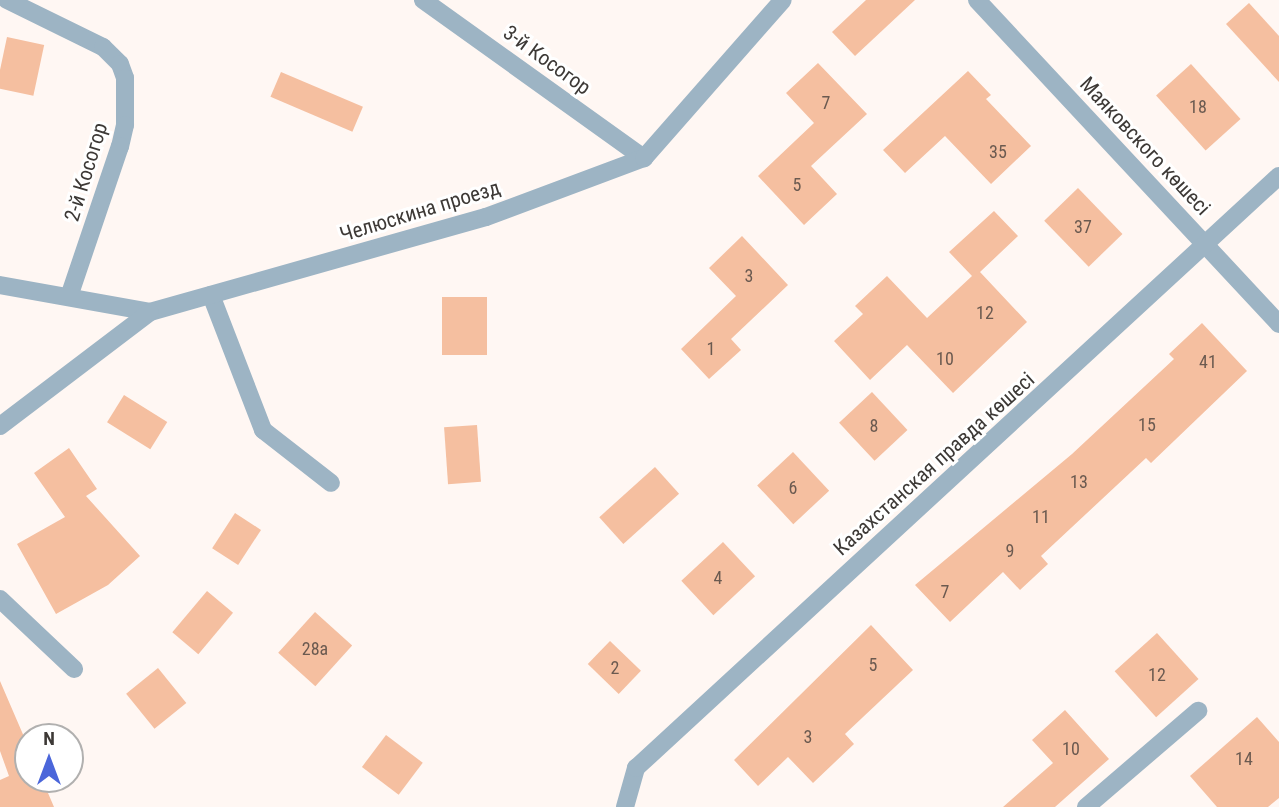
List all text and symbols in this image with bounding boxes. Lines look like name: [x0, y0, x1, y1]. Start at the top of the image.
street label: 3-й Косогор: [498, 20, 596, 100]
street label: Маяковского көшесі: [1075, 72, 1215, 220]
house number: 7: [822, 92, 830, 114]
house number: 18: [1189, 96, 1207, 118]
street label: 2-й Косогор: [59, 120, 113, 224]
house number: 35: [989, 141, 1007, 163]
house number: 5: [793, 174, 801, 196]
street label: Челюскина проезд: [337, 175, 503, 247]
house number: 37: [1074, 216, 1092, 238]
house number: 3: [745, 265, 753, 287]
house number: 12: [976, 302, 994, 324]
house number: 1: [707, 338, 715, 360]
house number: 10: [936, 348, 954, 370]
house number: 41: [1199, 351, 1217, 373]
street label: Казахстанская правда көшесі: [828, 367, 1040, 561]
house number: 15: [1138, 414, 1156, 436]
house number: 8: [870, 415, 878, 437]
house number: 13: [1070, 471, 1088, 493]
house number: 6: [789, 477, 797, 499]
house number: 11: [1032, 506, 1050, 528]
house number: 9: [1006, 540, 1014, 562]
house number: 4: [714, 567, 722, 589]
house number: 7: [941, 581, 949, 603]
house number: 28а: [302, 638, 328, 660]
house number: 5: [869, 654, 877, 676]
house number: 2: [611, 657, 619, 679]
house number: 12: [1148, 664, 1166, 686]
north arrow: [14, 723, 84, 793]
house number: 3: [804, 726, 812, 748]
text: N: [43, 727, 55, 750]
house number: 10: [1062, 738, 1080, 760]
house number: 14: [1235, 748, 1253, 770]

